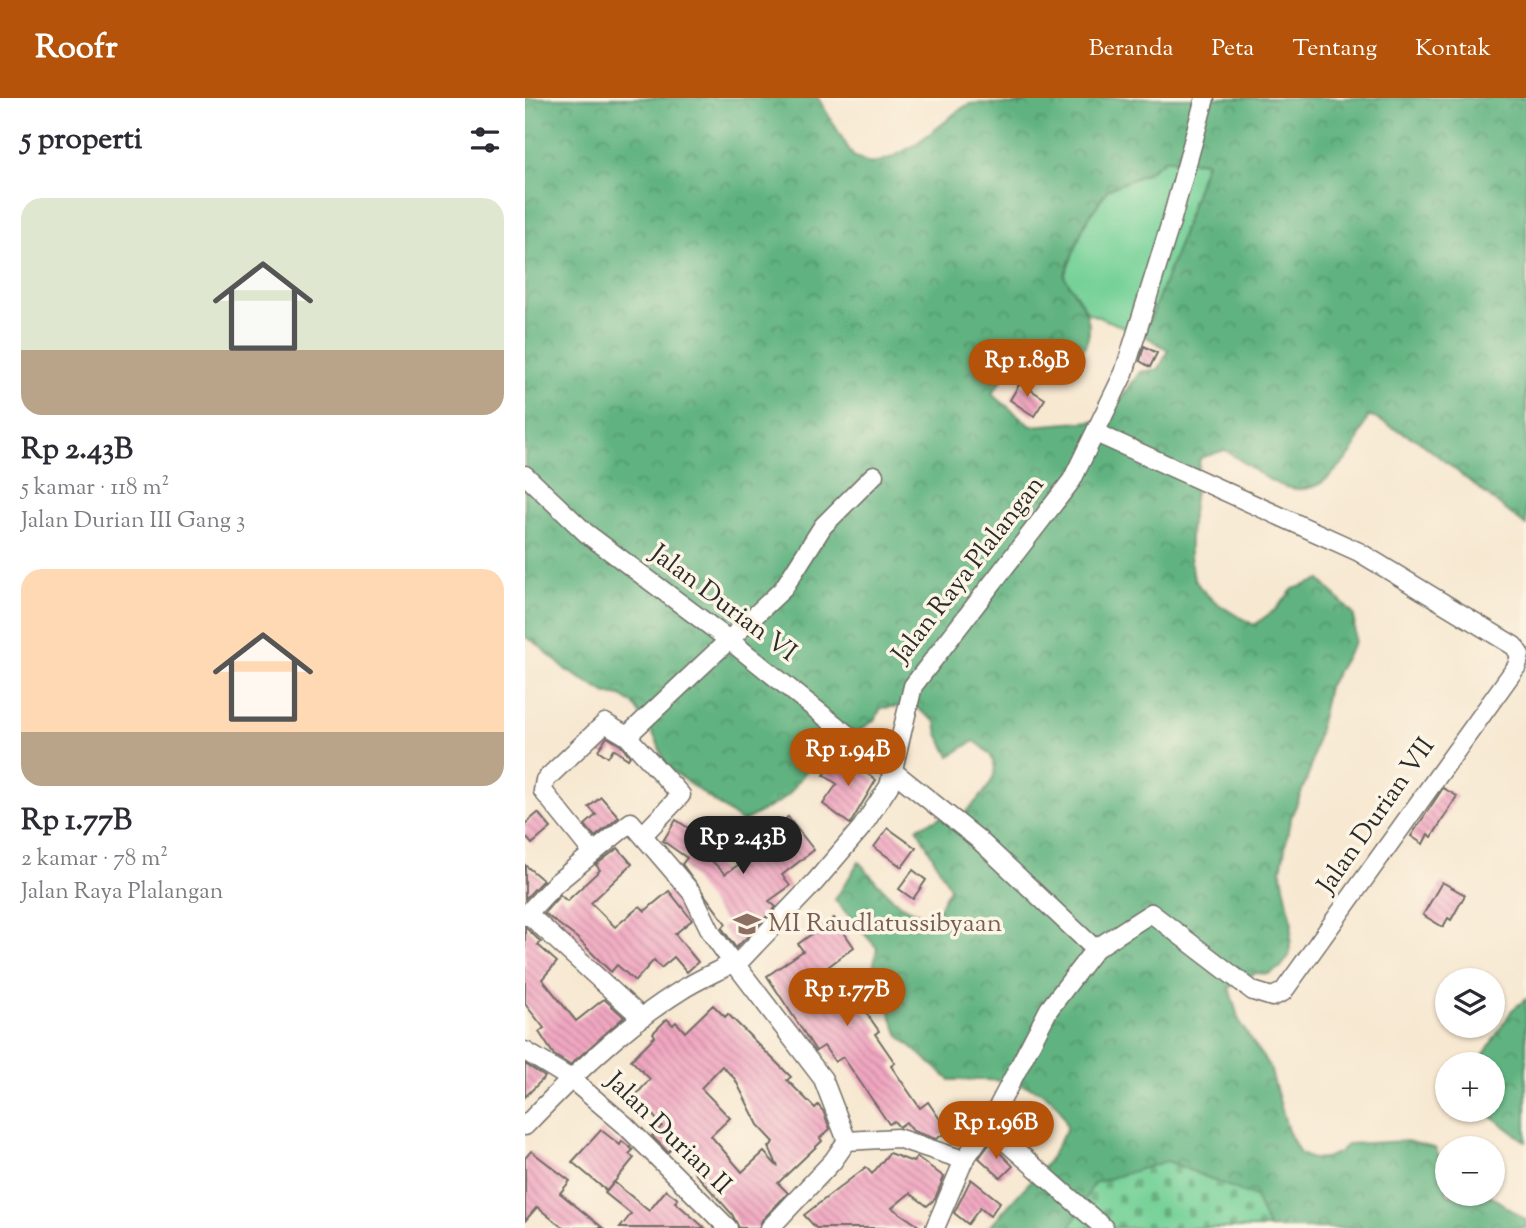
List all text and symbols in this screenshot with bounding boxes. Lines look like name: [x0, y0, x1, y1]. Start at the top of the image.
text: Roofr: [35, 25, 118, 73]
text: Beranda: [1089, 32, 1174, 66]
text: Peta: [1212, 32, 1254, 66]
text: Tentang: [1292, 32, 1377, 66]
text: Kontak: [1415, 32, 1491, 66]
text: 5 properti: [21, 119, 142, 162]
icon: filters: [466, 121, 504, 159]
icon: home: [200, 243, 326, 369]
pin: Rp 1.89B: [955, 340, 1099, 399]
text: Rp 1.89B: [985, 345, 1069, 378]
text: Rp 2.43B: [21, 429, 133, 472]
street label: Jalan Raya Plalangan: [883, 468, 1054, 673]
text: 5 kamar · 118 m²: [21, 472, 169, 505]
text: Jalan Durian III Gang 3: [21, 505, 245, 538]
street label: Jalan Durian VI: [640, 535, 804, 672]
icon: home: [200, 614, 326, 740]
pin: Rp 1.94B: [776, 728, 920, 788]
street label: Jalan Durian VII: [1308, 730, 1445, 903]
text: Rp 1.94B: [806, 734, 890, 767]
text: Rp 1.77B: [21, 800, 132, 843]
pin: Rp 2.43B: [671, 816, 815, 876]
text: Rp 2.43B: [700, 822, 786, 855]
text: 2 kamar · 78 m²: [21, 843, 168, 876]
text: Jalan Raya Plalangan: [21, 876, 223, 909]
place label: MI Raudlatussibyaan: [768, 906, 1002, 943]
school or university icon: MI Raudlatussibyaan: [732, 909, 762, 939]
pin: Rp 1.77B: [775, 968, 919, 1028]
map controls: [1435, 968, 1505, 1206]
button: layers: [1435, 968, 1505, 1038]
text: Rp 1.77B: [804, 974, 890, 1007]
button: +: [1435, 1052, 1505, 1122]
street label: Jalan Durian II: [595, 1063, 740, 1204]
pin: Rp 1.96B: [924, 1102, 1068, 1161]
text: Rp 1.96B: [954, 1107, 1038, 1140]
button: −: [1435, 1136, 1505, 1206]

